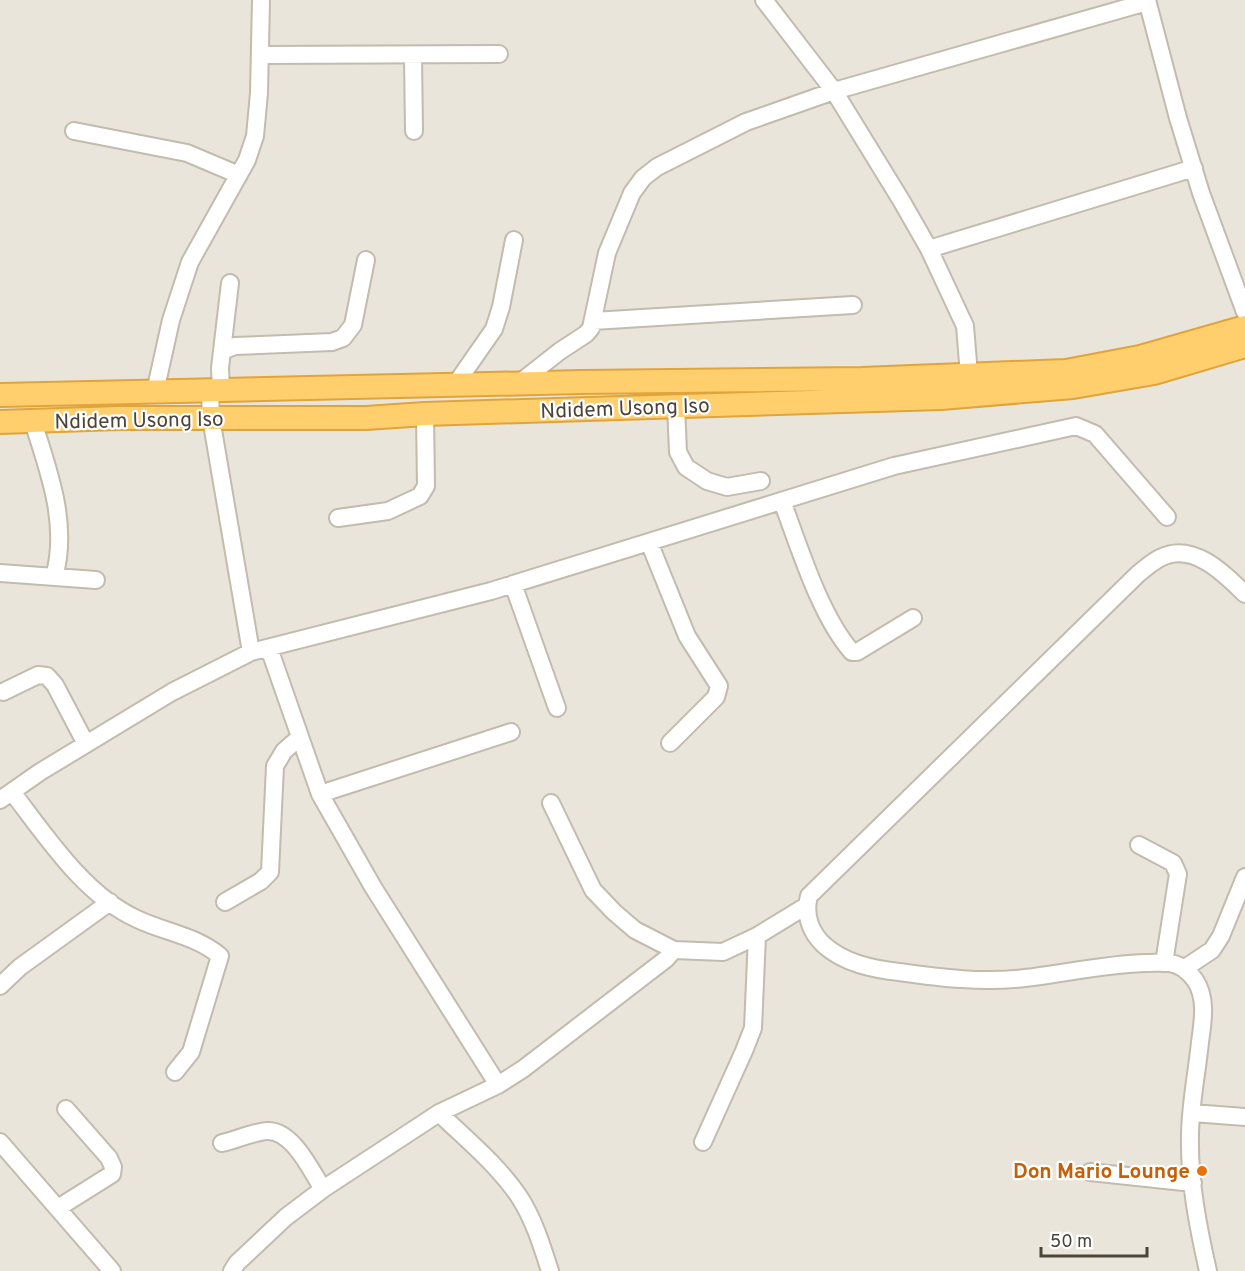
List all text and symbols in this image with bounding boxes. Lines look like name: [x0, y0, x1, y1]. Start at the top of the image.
street label: Ndidem Usong Iso: [540, 393, 710, 426]
street label: Ndidem Usong Iso: [54, 407, 224, 436]
place label: Don Mario Lounge: [1013, 1159, 1190, 1186]
marker: Don Mario Lounge: [1195, 1164, 1209, 1178]
scale bar: [1041, 1220, 1148, 1258]
text: 50 m: [1050, 1231, 1092, 1254]

